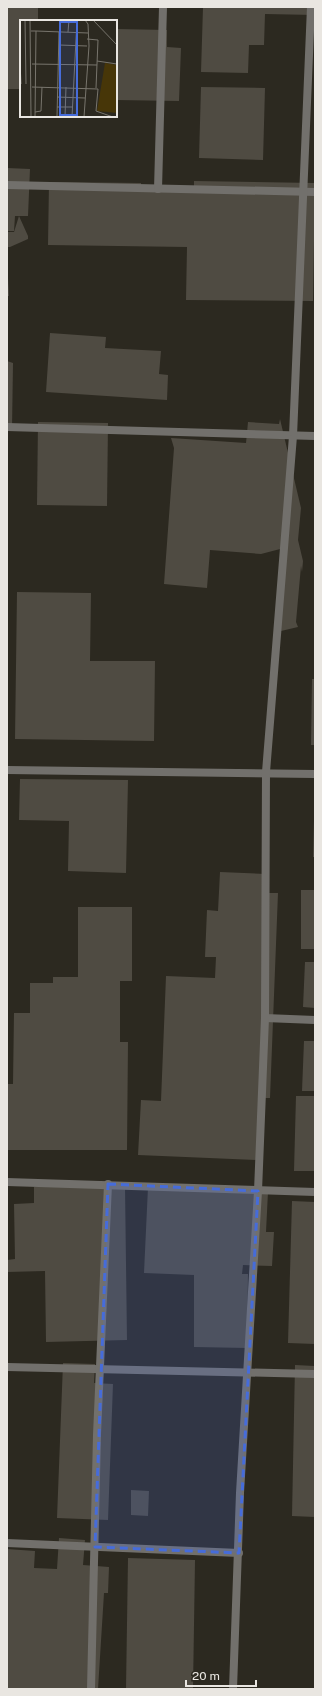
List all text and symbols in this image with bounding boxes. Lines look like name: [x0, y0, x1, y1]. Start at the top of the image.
inset map: [20, 20, 117, 117]
scale bar: [186, 1662, 256, 1688]
text: 20 m: [192, 1669, 220, 1683]

